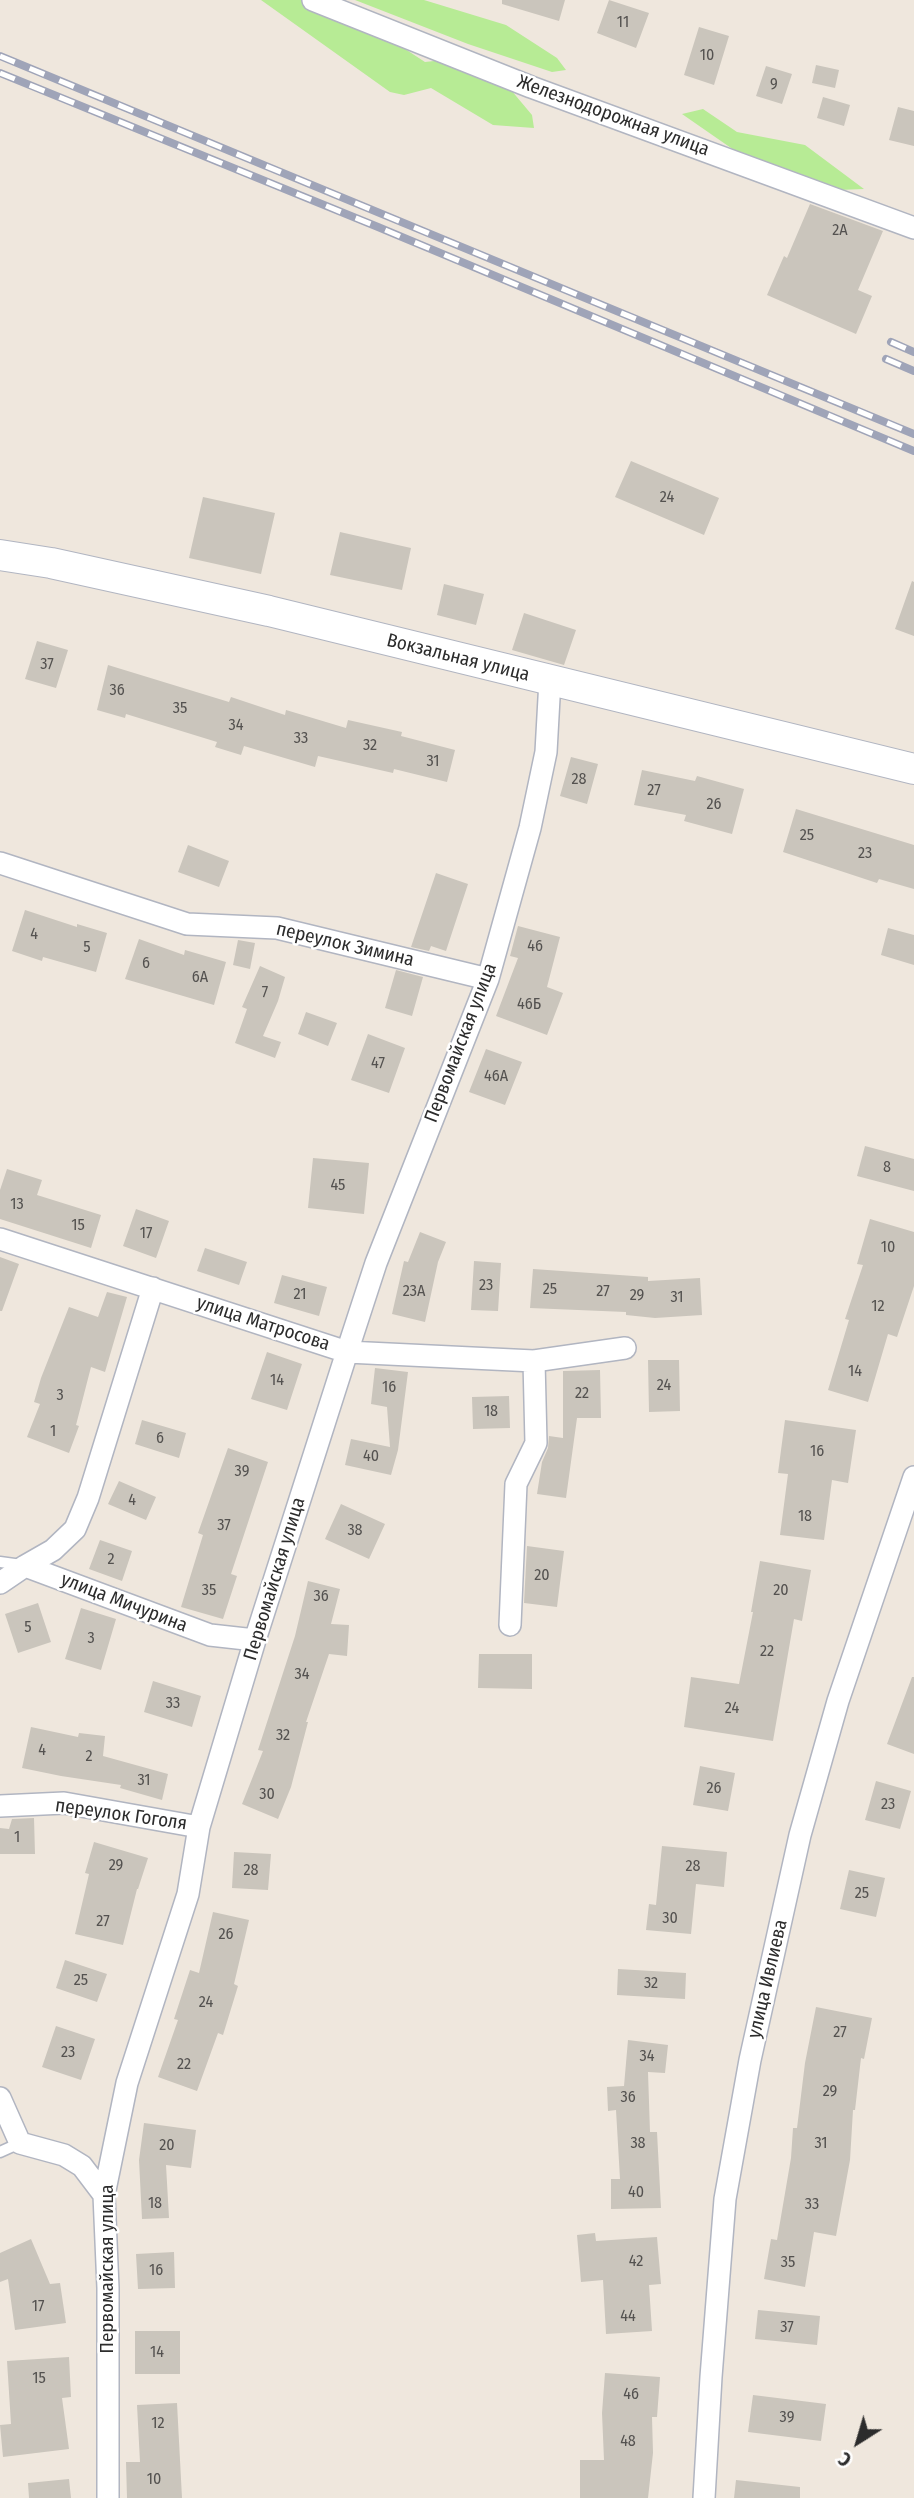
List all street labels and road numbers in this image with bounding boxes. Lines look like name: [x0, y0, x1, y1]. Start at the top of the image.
street label: Железнодорожная улица: [514, 71, 712, 161]
street label: Вокзальная улица: [384, 629, 532, 687]
street label: переулок Зимина: [274, 918, 416, 972]
street label: Первомайская улица: [420, 960, 502, 1126]
street label: улица Матросова: [193, 1292, 333, 1356]
street label: Первомайская улица: [239, 1495, 311, 1663]
street label: улица Мичурина: [58, 1568, 190, 1638]
street label: переулок Гоголя: [54, 1794, 188, 1836]
street label: улица Ивлиева: [743, 1917, 793, 2041]
street label: Первомайская улица: [97, 2184, 119, 2354]

